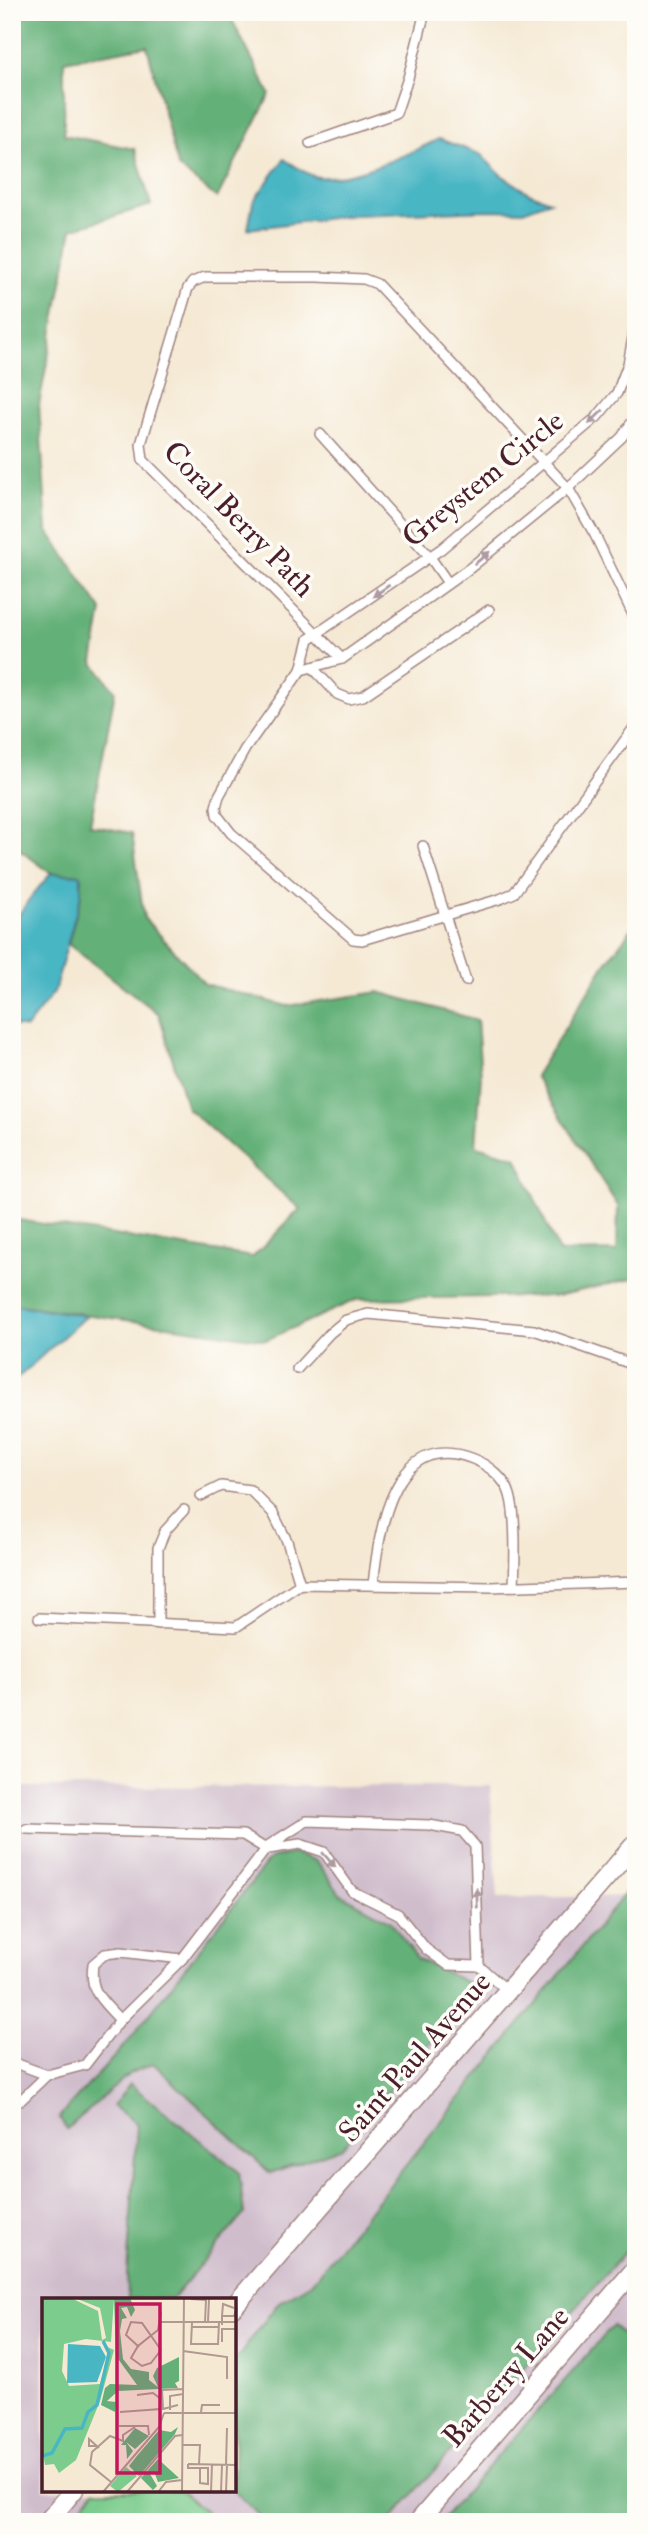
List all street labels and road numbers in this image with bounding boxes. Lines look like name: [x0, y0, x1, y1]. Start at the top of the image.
street label: Greystem Circle: [395, 403, 571, 555]
street label: Coral Berry Path: [155, 433, 323, 605]
street label: Saint Paul Avenue: [331, 1964, 499, 2150]
street label: Barberry Lane: [435, 2299, 577, 2455]

